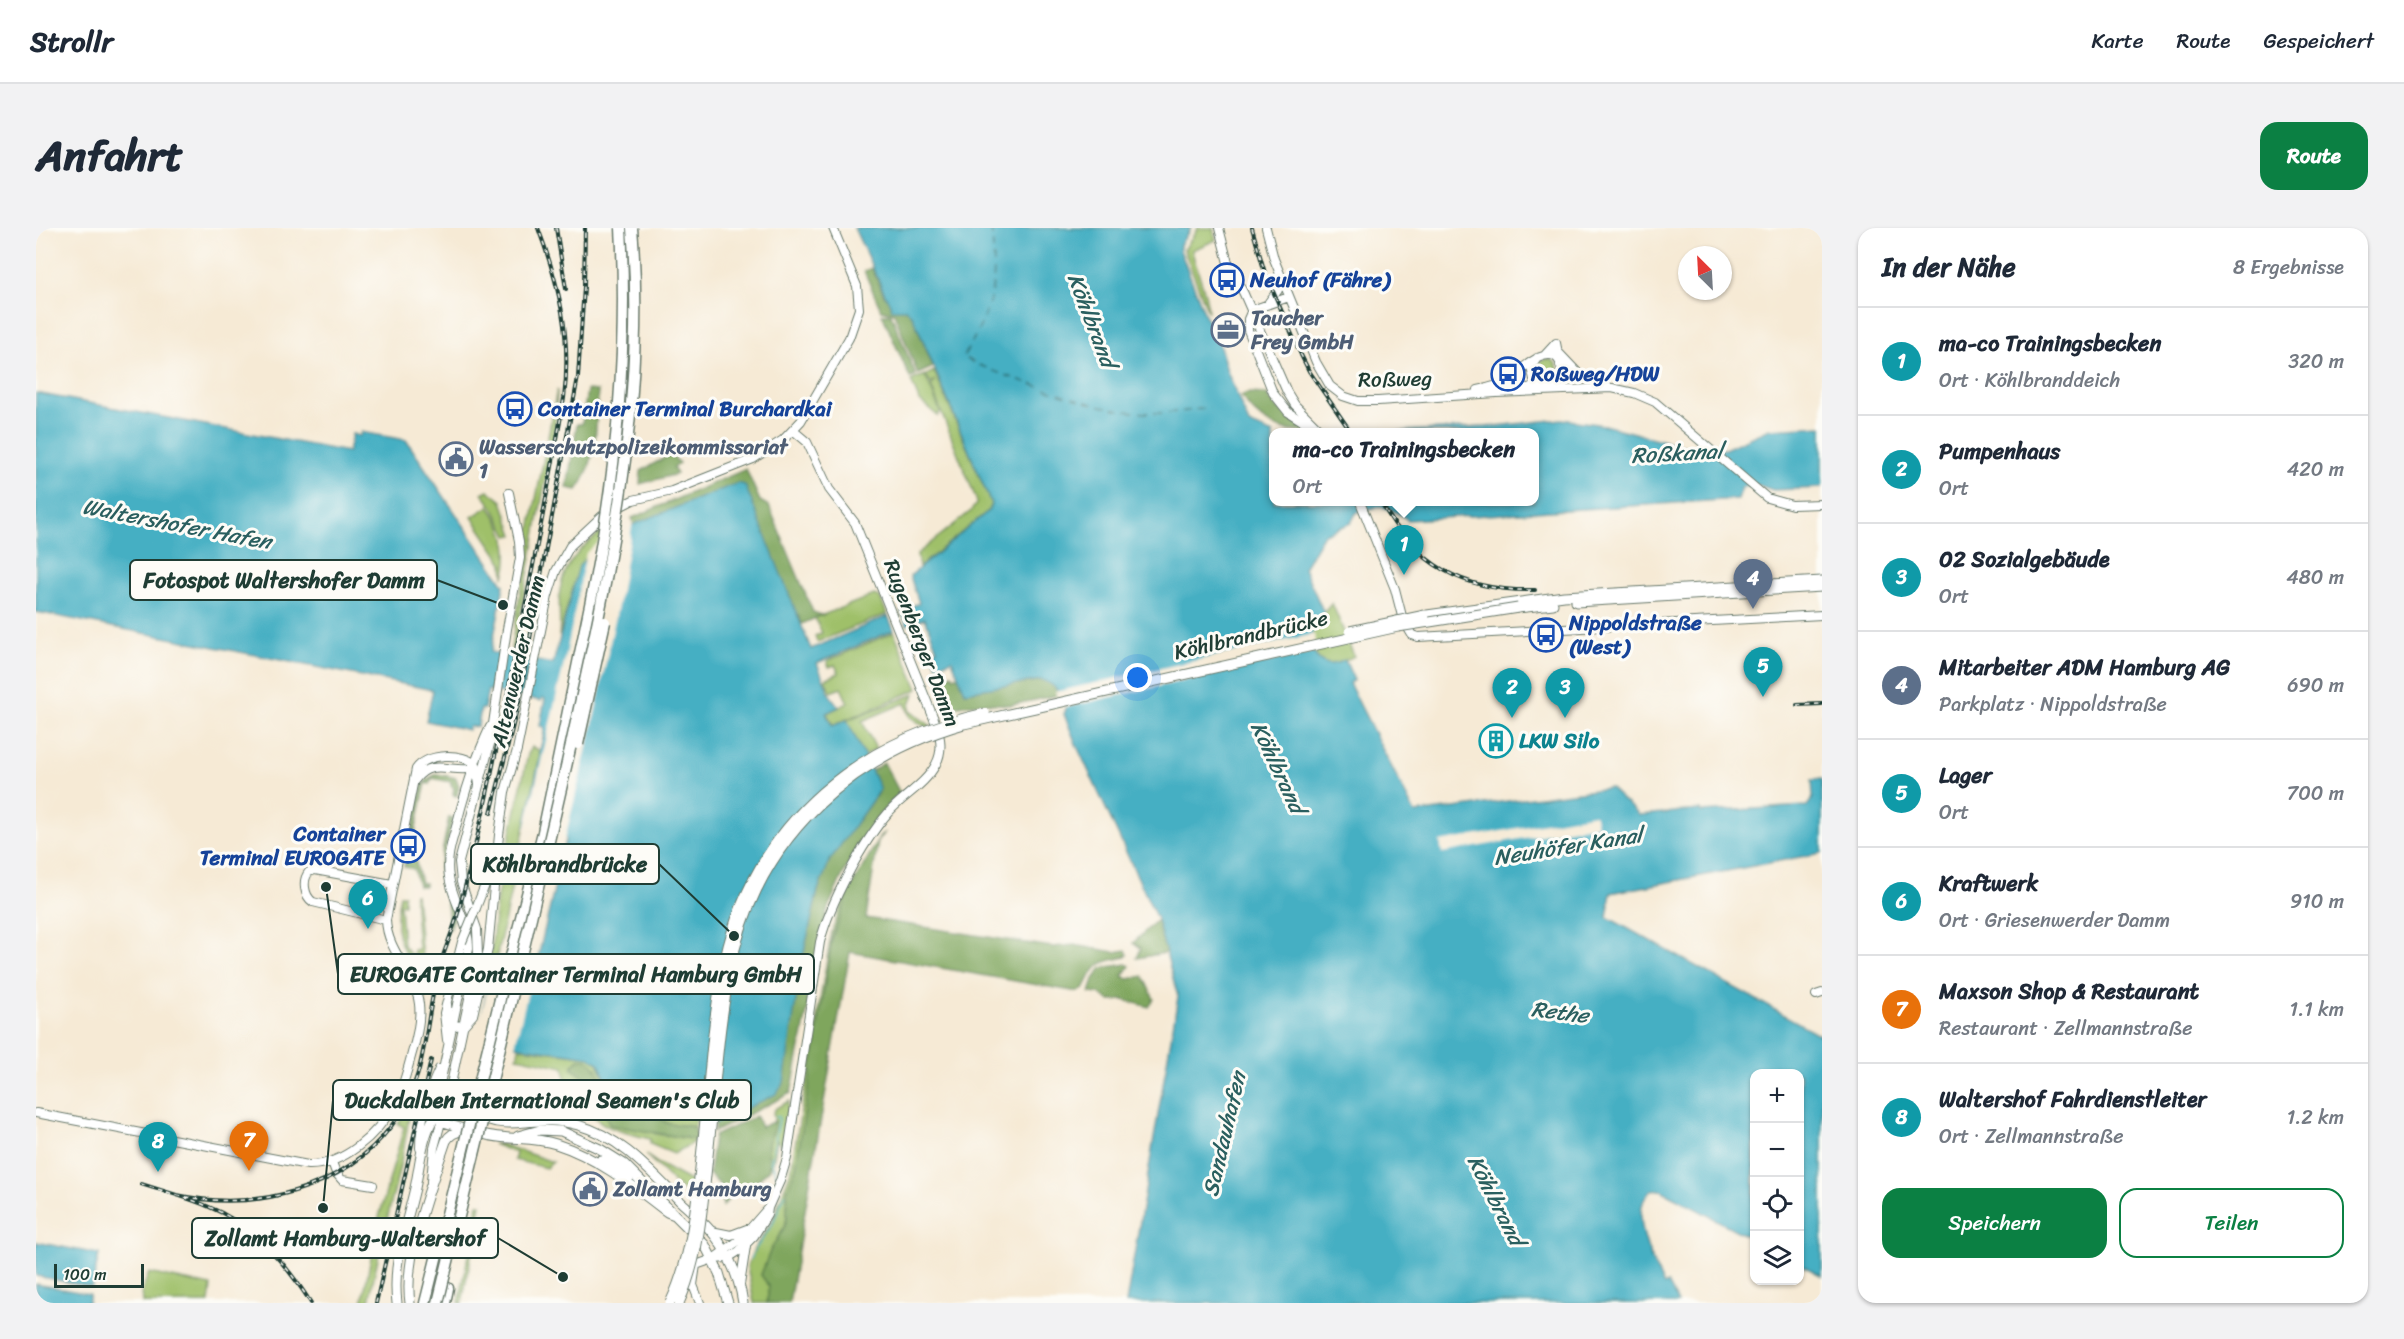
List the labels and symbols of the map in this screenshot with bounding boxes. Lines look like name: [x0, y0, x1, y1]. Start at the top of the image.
north arrow: [1678, 246, 1732, 300]
place label: Neuhof (Fähre): [1249, 261, 1391, 299]
bus stop icon: Neuhof (Fähre): [1209, 262, 1245, 298]
water label: Köhlbrand: [1056, 267, 1130, 378]
place label: Taucher Frey GmbH: [1250, 299, 1354, 361]
office icon: Taucher Frey GmbH: [1210, 312, 1246, 348]
place label: Roßweg/HDW: [1530, 355, 1660, 393]
bus stop icon: Roßweg/HDW: [1490, 356, 1526, 392]
street label: Roßweg: [1358, 359, 1433, 399]
place label: Container Terminal Burchardkai: [537, 390, 833, 428]
bus stop icon: Container Terminal Burchardkai: [497, 391, 533, 427]
place label: Wasserschutzpolizeikommissariat 1: [479, 428, 789, 490]
water label: Roßkanal: [1630, 431, 1728, 475]
public building icon: Wasserschutzpolizeikommissariat 1: [438, 441, 474, 477]
water label: Waltershofer Hafen: [79, 487, 277, 562]
pin: 1: [1384, 526, 1424, 575]
street label: Rugenberger Damm: [872, 553, 972, 733]
callout: Fotospot Waltershofer Damm: [130, 560, 437, 600]
pin: 4: [1734, 560, 1772, 609]
text: Fotospot Waltershofer Damm: [142, 561, 425, 600]
street label: Altenwerder Damm: [480, 571, 556, 752]
street label: Köhlbrandbrücke: [1170, 599, 1332, 671]
place label: Nippoldstraße (West): [1568, 604, 1702, 666]
bus stop icon: Nippoldstraße (West): [1528, 617, 1564, 653]
pin: 5: [1744, 648, 1782, 697]
your location: [1123, 663, 1152, 692]
pin: 2: [1492, 668, 1532, 718]
pin: 3: [1546, 668, 1585, 718]
water label: Köhlbrand: [1240, 715, 1319, 824]
place label: LKW Silo: [1519, 722, 1600, 760]
building icon: LKW Silo: [1478, 723, 1514, 759]
water label: Neuhöfer Kanal: [1491, 814, 1650, 877]
place label: Container Terminal EUROGATE: [200, 815, 387, 877]
bus stop icon: Container Terminal EUROGATE: [390, 828, 426, 864]
callout: Köhlbrandbrücke: [471, 844, 659, 884]
text: Köhlbrandbrücke: [482, 845, 648, 884]
pin: 6: [348, 880, 388, 929]
callout: EUROGATE Container Terminal Hamburg GmbH: [338, 954, 814, 994]
text: EUROGATE Container Terminal Hamburg GmbH: [350, 955, 803, 994]
water label: Rethe: [1529, 989, 1593, 1035]
water label: Sandauhafen: [1191, 1066, 1258, 1200]
callout: Duckdalben International Seamen's Club: [333, 1080, 751, 1120]
text: Duckdalben International Seamen's Club: [344, 1081, 740, 1120]
pin: 8: [138, 1122, 178, 1172]
pin: 7: [230, 1122, 268, 1171]
water label: Köhlbrand: [1456, 1148, 1538, 1257]
place label: Zollamt Hamburg: [612, 1170, 772, 1208]
public building icon: Zollamt Hamburg: [572, 1171, 608, 1207]
callout: Zollamt Hamburg-Waltershof: [192, 1218, 498, 1258]
text: Zollamt Hamburg-Waltershof: [203, 1219, 489, 1258]
scale bar: [54, 1261, 144, 1288]

